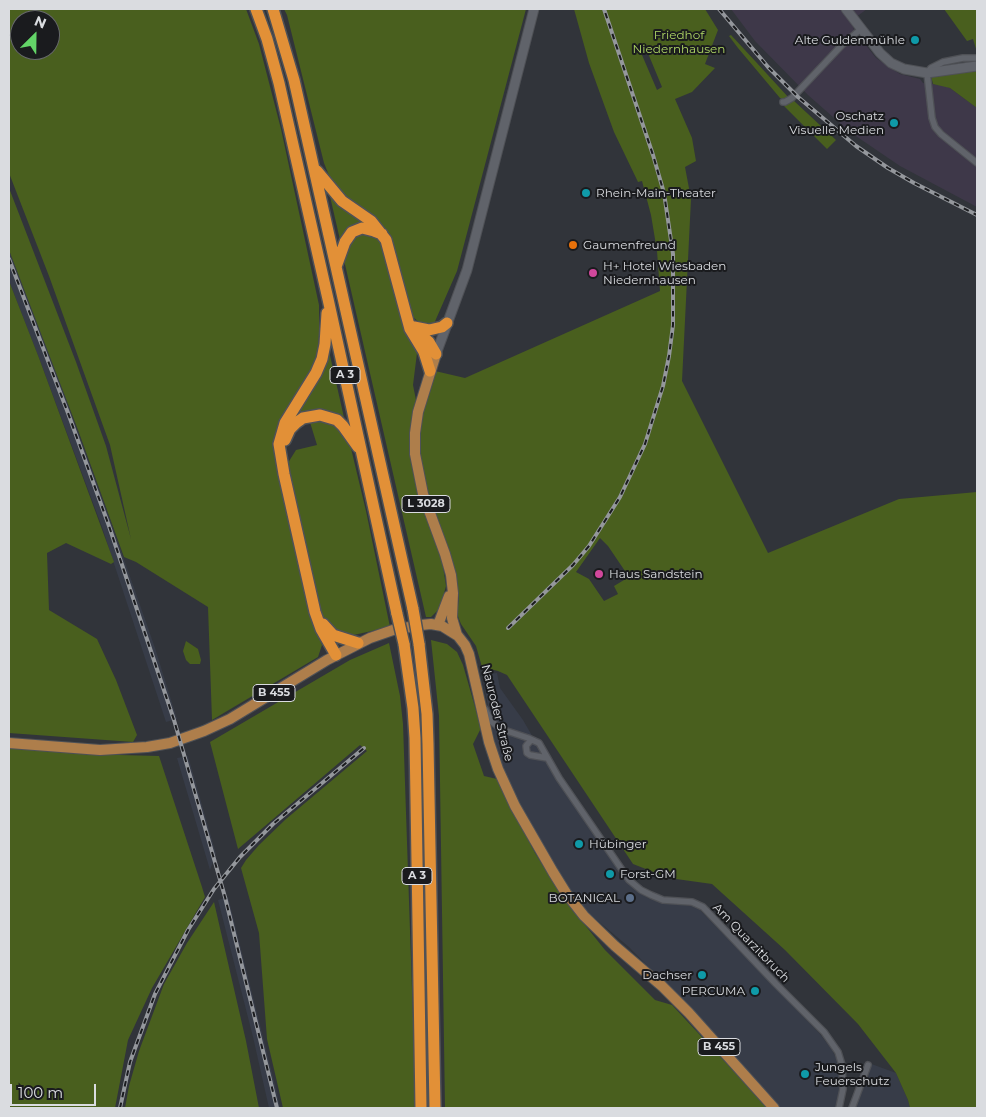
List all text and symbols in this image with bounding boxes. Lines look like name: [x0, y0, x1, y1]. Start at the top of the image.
north arrow: [10, 10, 60, 60]
text: N: [32, 12, 49, 33]
park label: Friedhof Niedernhausen: [633, 28, 725, 56]
place label: Alte Guldenmühle: [795, 33, 905, 47]
marker: Alte Guldenmühle: [909, 34, 921, 46]
place label: Oschatz Visuelle Medien: [789, 109, 884, 137]
marker: Oschatz Visuelle Medien: [888, 117, 900, 129]
place label: Rhein-Main-Theater: [596, 186, 716, 200]
marker: Rhein-Main-Theater: [580, 187, 592, 199]
place label: Gaumenfreund: [583, 238, 676, 252]
marker: Gaumenfreund: [567, 239, 579, 251]
place label: H+ Hotel Wiesbaden Niedernhausen: [603, 259, 726, 287]
marker: H+ Hotel Wiesbaden Niedernhausen: [587, 267, 599, 279]
road number: A 3: [330, 366, 360, 384]
road number: L 3028: [402, 496, 450, 512]
place label: Haus Sandstein: [609, 567, 703, 581]
marker: Haus Sandstein: [593, 568, 605, 580]
street label: Nauroder Straße: [478, 663, 516, 763]
road number: B 455: [253, 684, 295, 701]
place label: Hübinger: [589, 837, 647, 851]
marker: Hübinger: [573, 838, 585, 850]
place label: Forst-GM: [620, 867, 676, 881]
road number: A 3: [402, 868, 432, 884]
marker: Forst-GM: [604, 868, 616, 880]
place label: BOTANICAL: [549, 891, 620, 905]
marker: BOTANICAL: [624, 892, 636, 904]
street label: Am Quarzitbruch: [710, 900, 792, 986]
place label: Dachser: [642, 968, 692, 982]
marker: Dachser: [696, 969, 708, 981]
place label: PERCUMA: [682, 984, 745, 998]
marker: PERCUMA: [749, 985, 761, 997]
road number: B 455: [698, 1038, 740, 1056]
place label: Jungels Feuerschutz: [815, 1060, 889, 1088]
marker: Jungels Feuerschutz: [799, 1068, 811, 1080]
scale bar: [12, 1074, 99, 1106]
text: 100 m: [18, 1083, 63, 1102]

